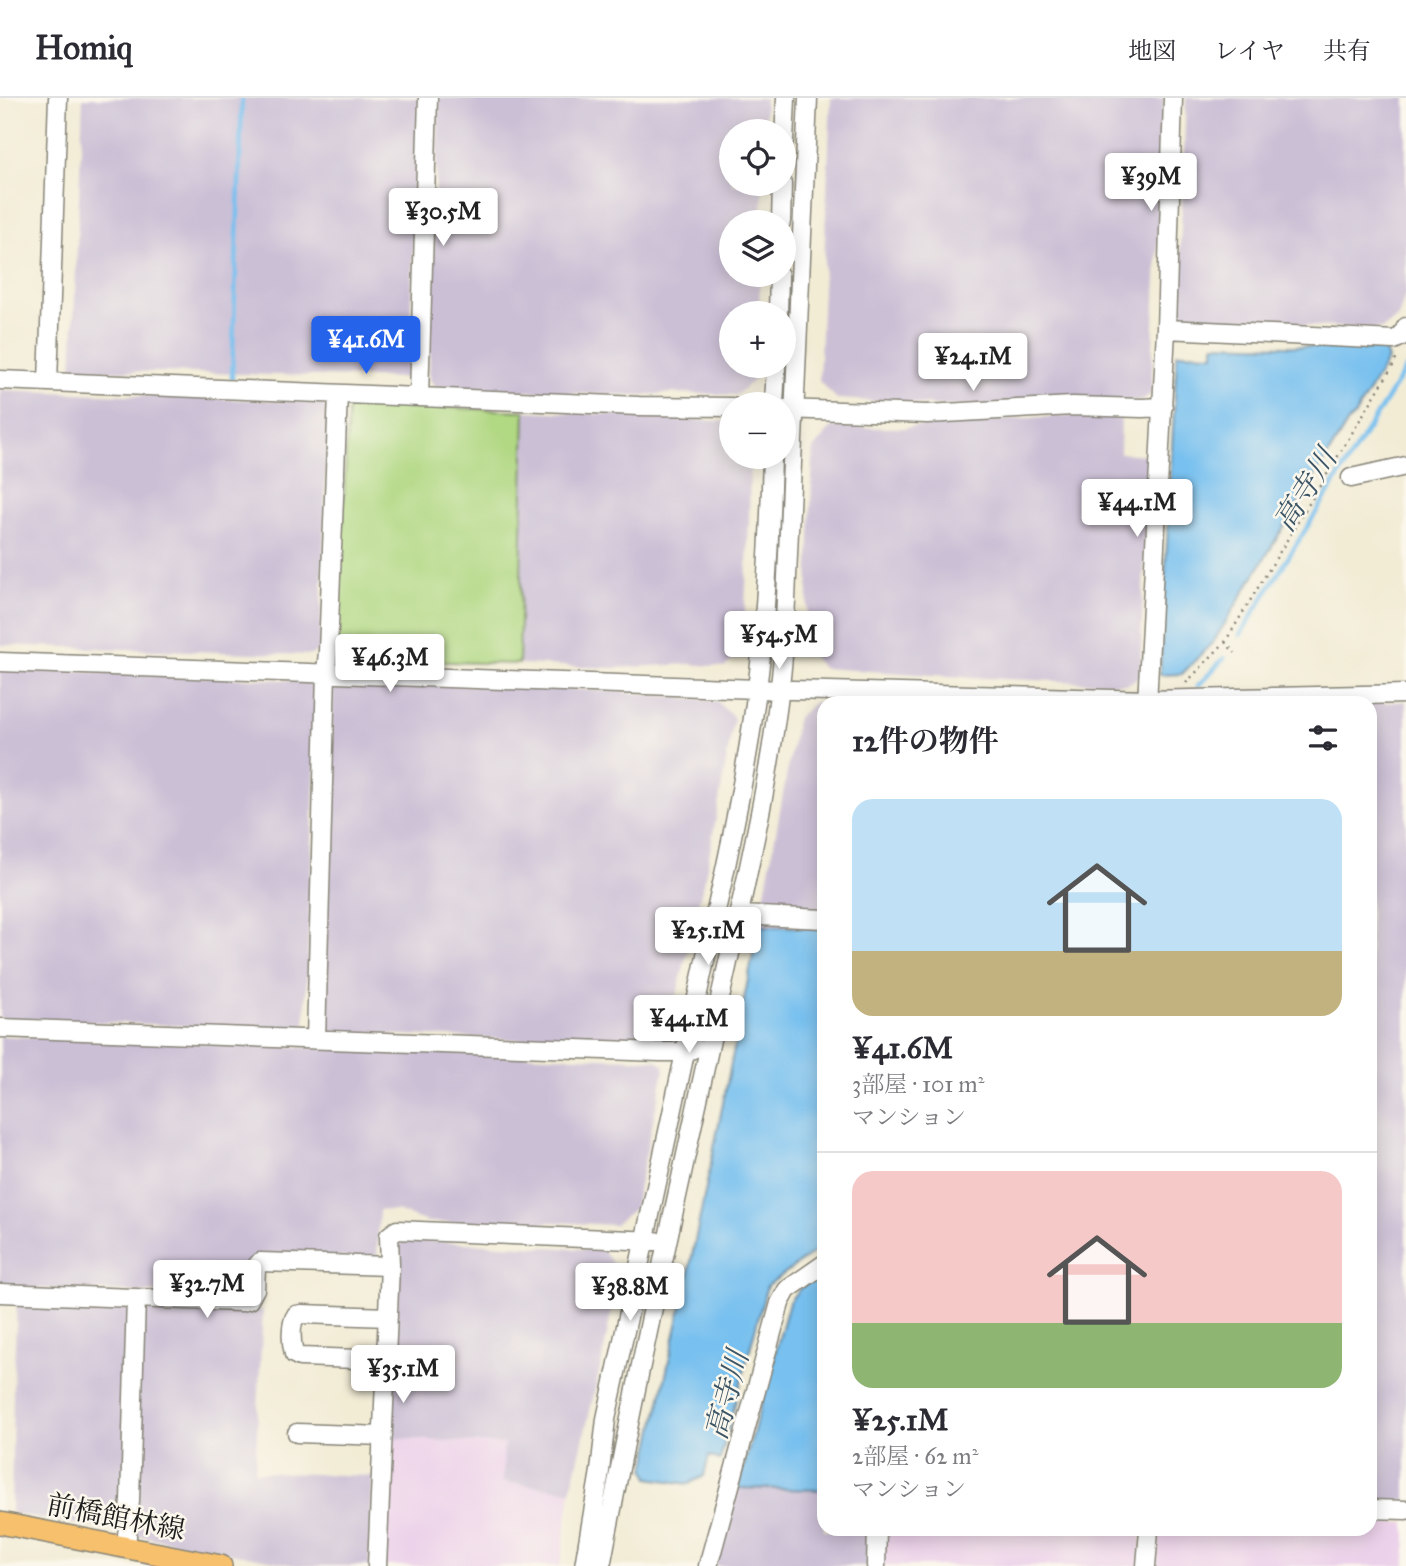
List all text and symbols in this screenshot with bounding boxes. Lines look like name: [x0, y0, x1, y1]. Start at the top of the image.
text: Homiq: [35, 28, 132, 68]
text: 地図: [1128, 36, 1176, 66]
text: レイヤ: [1214, 36, 1285, 66]
text: 共有: [1323, 36, 1371, 66]
map controls: [719, 119, 796, 469]
button: locate: [719, 119, 796, 196]
pin: ¥39M: [1110, 153, 1192, 213]
text: ¥39M: [1121, 162, 1181, 190]
pin: ¥30.5M: [386, 188, 500, 248]
text: ¥30.5M: [405, 197, 481, 225]
button: layers: [719, 210, 796, 287]
button: +: [719, 301, 796, 378]
pin: ¥41.6M: [309, 316, 423, 376]
text: ¥41.6M: [327, 325, 405, 353]
pin: ¥24.1M: [916, 334, 1030, 393]
text: ¥24.1M: [934, 342, 1012, 370]
button: −: [719, 392, 796, 469]
water label: 高寺川: [1266, 440, 1346, 538]
pin: ¥44.1M: [1080, 480, 1194, 539]
text: ¥44.1M: [1098, 488, 1176, 516]
pin: ¥54.5M: [722, 612, 836, 671]
text: ¥54.5M: [740, 620, 818, 648]
pin: ¥46.3M: [333, 634, 447, 694]
text: ¥46.3M: [351, 643, 429, 671]
icon: filters: [1304, 719, 1342, 757]
text: 12件の物件: [852, 723, 999, 759]
icon: home: [1034, 845, 1160, 971]
pin: ¥25.1M: [651, 908, 765, 967]
text: ¥25.1M: [671, 916, 745, 944]
pin: ¥44.1M: [632, 996, 746, 1055]
text: ¥44.1M: [650, 1004, 728, 1032]
text: ¥41.6M: [852, 1030, 953, 1066]
text: 3部屋 · 101 m²: [852, 1070, 984, 1098]
text: マンション: [852, 1103, 966, 1131]
icon: home: [1034, 1217, 1160, 1343]
pin: ¥32.7M: [150, 1260, 264, 1320]
pin: ¥38.8M: [573, 1264, 687, 1323]
text: ¥32.7M: [169, 1269, 245, 1297]
text: ¥38.8M: [591, 1272, 669, 1300]
water label: 高寺川: [698, 1344, 757, 1443]
pin: ¥35.1M: [346, 1346, 460, 1405]
text: ¥35.1M: [367, 1354, 439, 1382]
text: ¥25.1M: [852, 1402, 948, 1438]
text: 2部屋 · 62 m²: [852, 1442, 978, 1470]
text: マンション: [852, 1475, 966, 1503]
street label: 前橋館林線: [44, 1486, 188, 1548]

